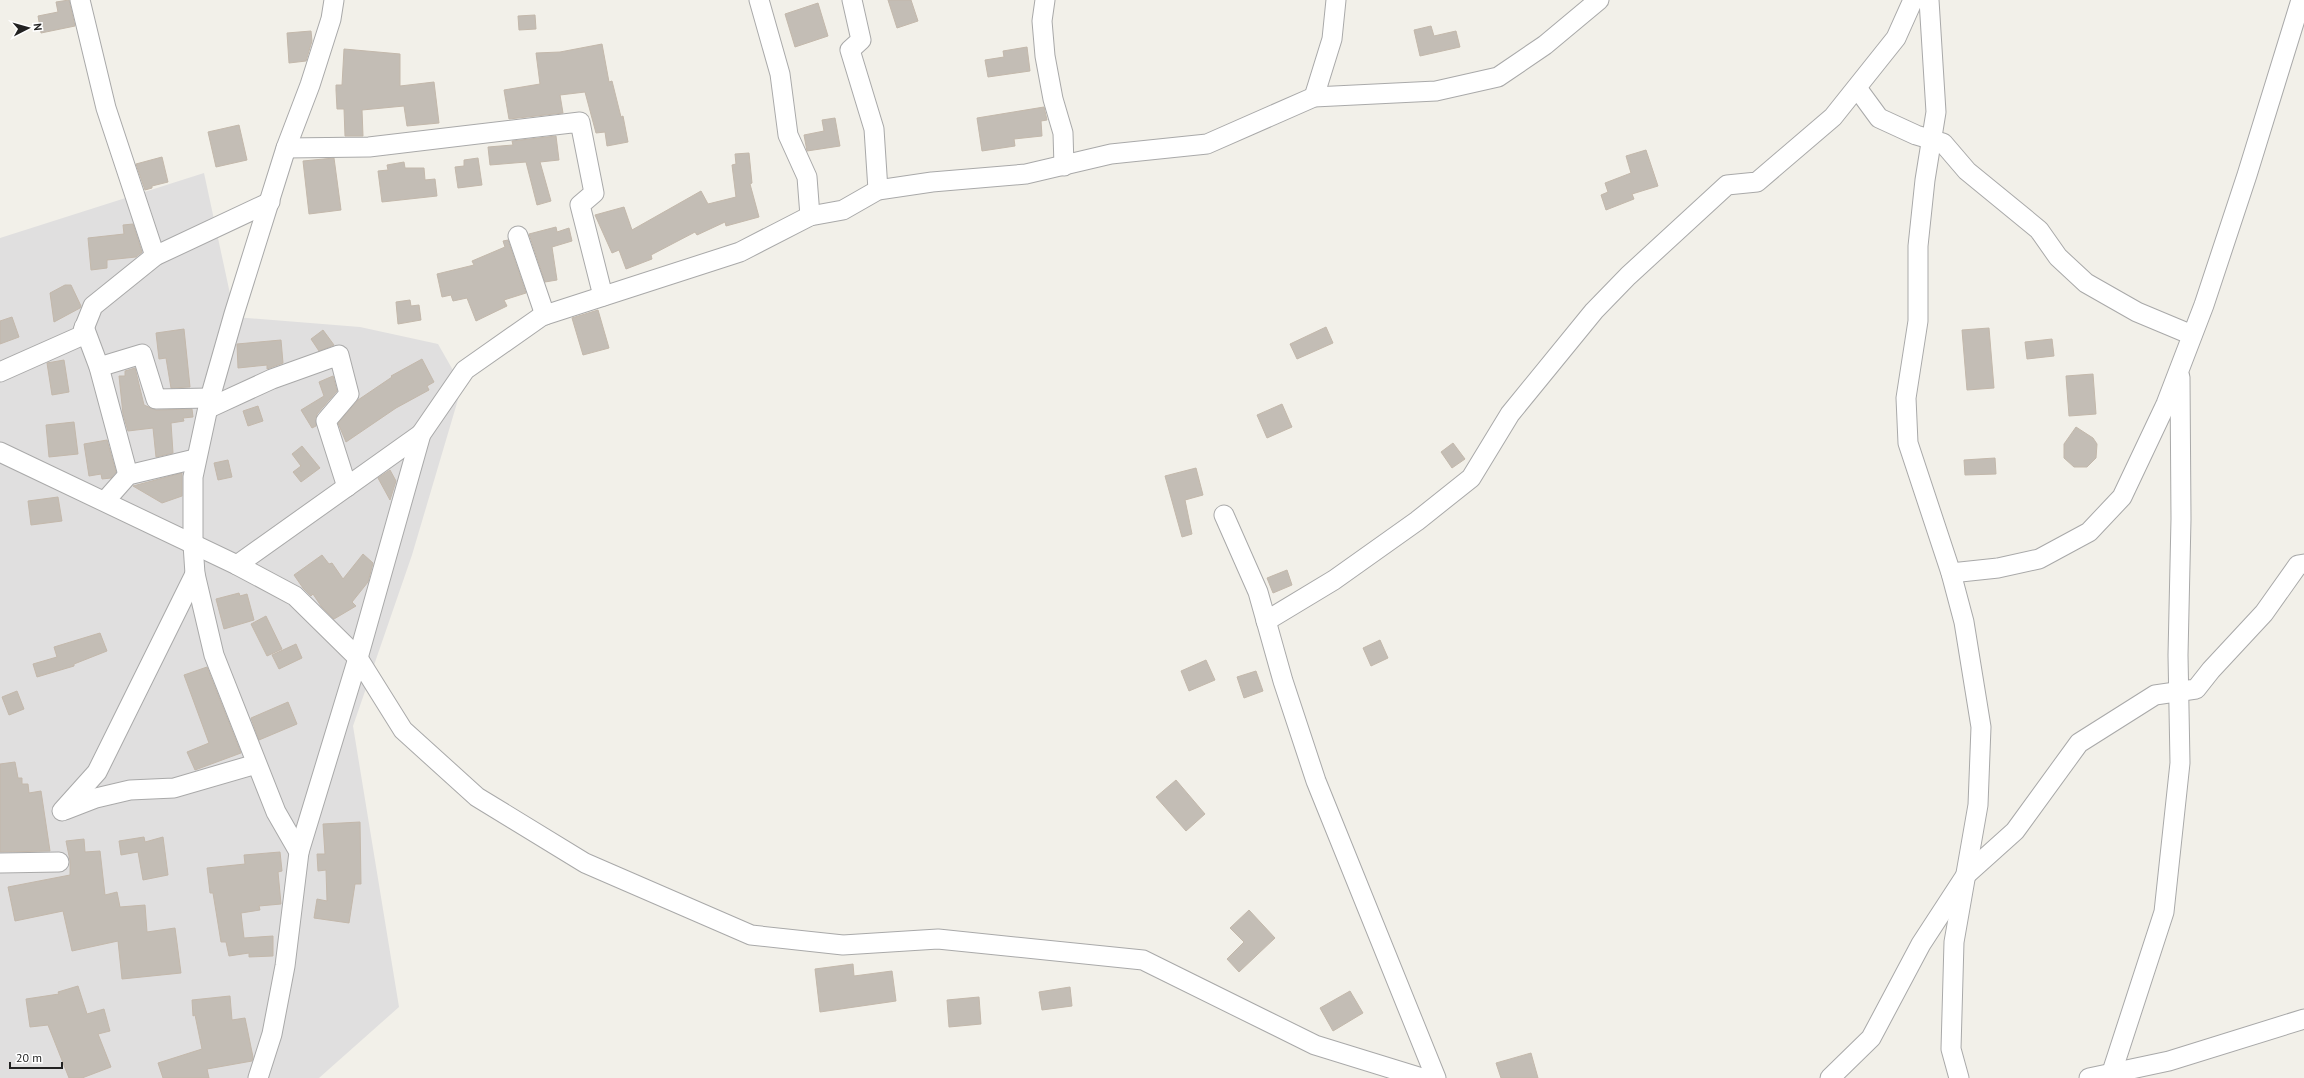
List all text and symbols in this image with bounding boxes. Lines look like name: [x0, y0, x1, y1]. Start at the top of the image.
north arrow: [8, 8, 48, 48]
text: N: [31, 23, 45, 31]
scale bar: [10, 1044, 62, 1070]
text: 20 m: [16, 1050, 42, 1065]

